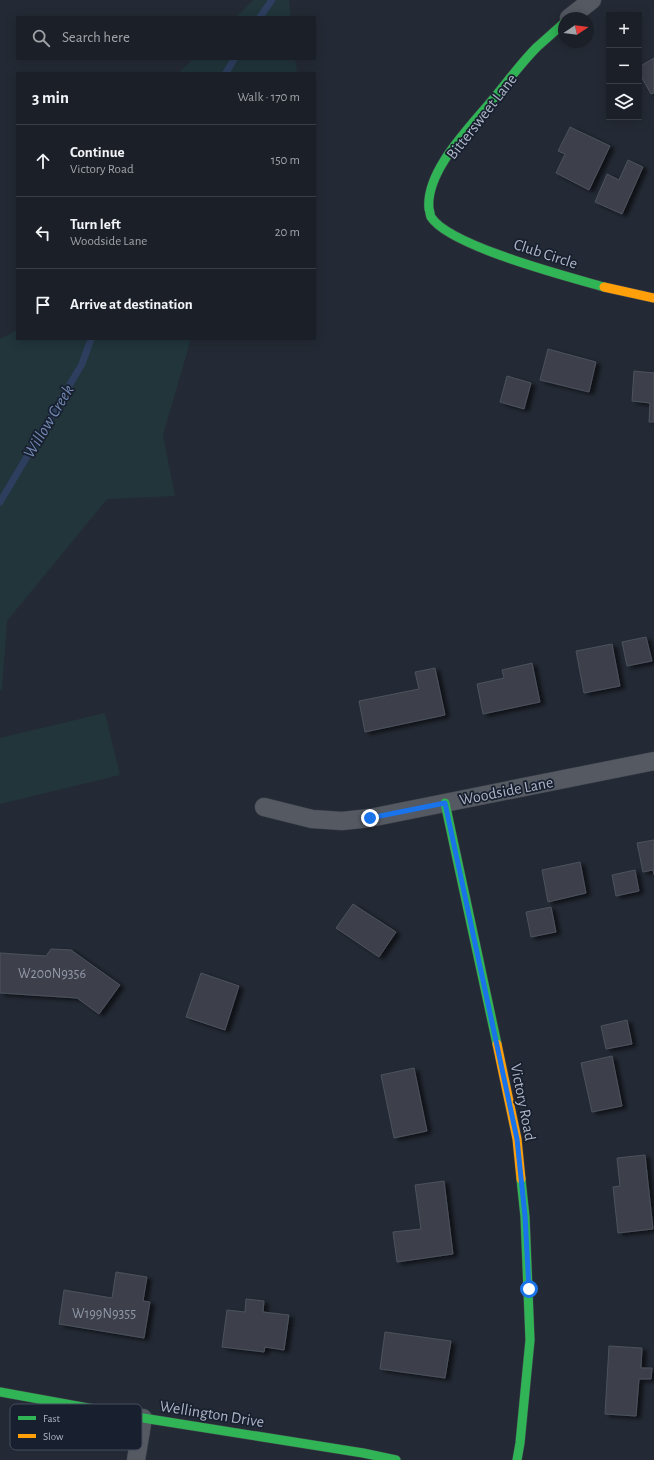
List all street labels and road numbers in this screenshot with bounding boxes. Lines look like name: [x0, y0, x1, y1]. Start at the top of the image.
street label: Bittersweet Lane: [444, 71, 520, 162]
street label: Club Circle: [512, 236, 580, 272]
street label: Woodside Lane: [458, 774, 554, 808]
street label: Victory Road: [507, 1062, 538, 1142]
street label: Wellington Drive: [158, 1398, 265, 1430]

